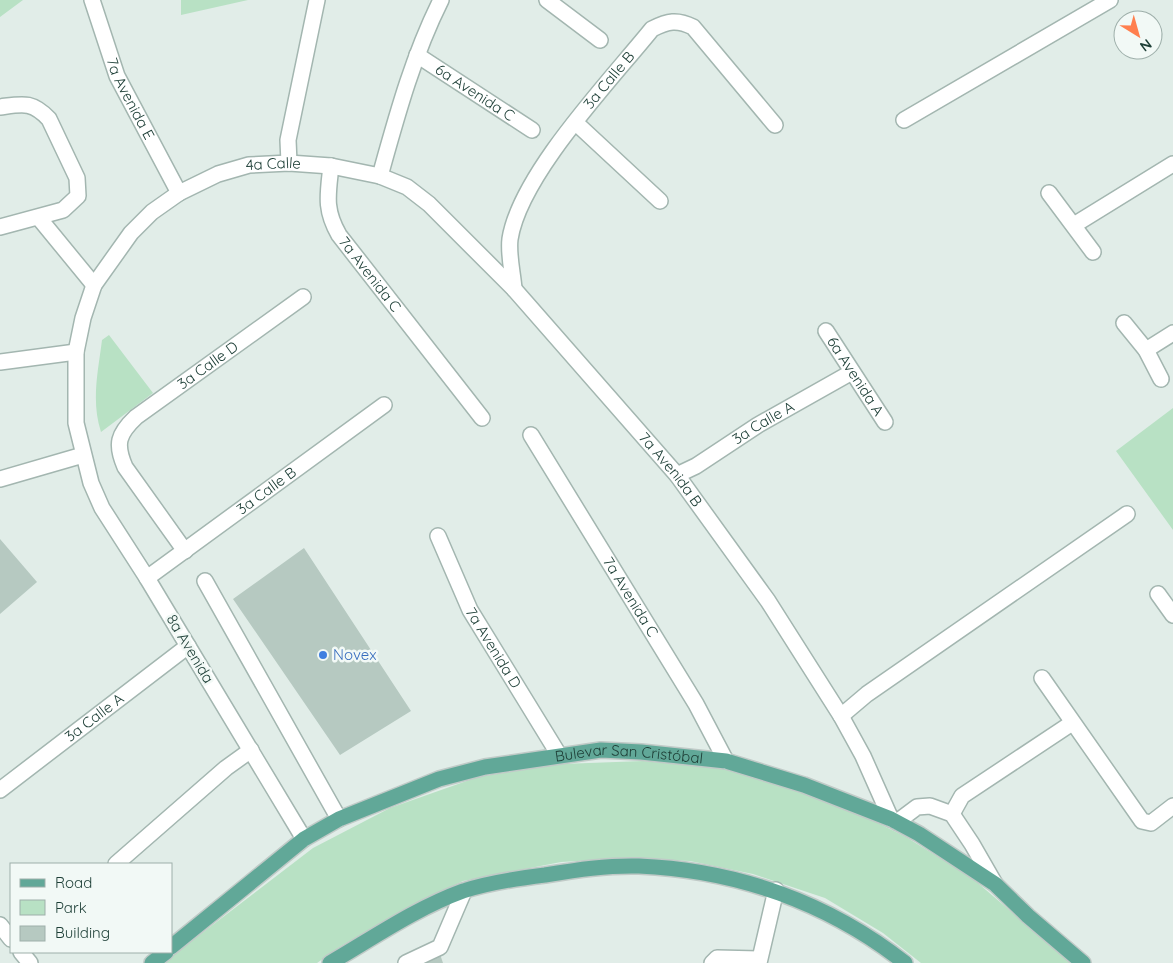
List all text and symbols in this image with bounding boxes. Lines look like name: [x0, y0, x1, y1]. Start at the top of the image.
north arrow: [1113, 10, 1163, 60]
text: N: [1136, 35, 1155, 56]
street label: 3a Calle B: [579, 47, 638, 113]
street label: 7a Avenida E: [103, 55, 159, 143]
street label: 6a Avenida C: [432, 59, 519, 125]
street label: 4a Calle: [245, 153, 302, 174]
street label: 7a Avenida C: [335, 232, 406, 316]
street label: 6a Avenida A: [823, 333, 889, 420]
street label: 3a Calle D: [174, 337, 242, 393]
street label: 3a Calle A: [728, 396, 798, 448]
street label: 7a Avenida B: [635, 428, 707, 510]
street label: 3a Calle B: [233, 462, 300, 518]
street label: 7a Avenida C: [599, 553, 663, 640]
street label: 7a Avenida D: [462, 604, 526, 692]
street label: 8a Avenida: [162, 611, 218, 687]
place label: Novex: [333, 645, 376, 664]
marker: Novex: [317, 649, 329, 661]
street label: 3a Calle A: [61, 689, 128, 746]
street label: Bulevar San Cristóbal: [553, 740, 704, 768]
legend: [10, 863, 172, 953]
text: Road: [55, 873, 92, 892]
text: Park: [55, 898, 87, 917]
text: Building: [55, 923, 110, 942]

